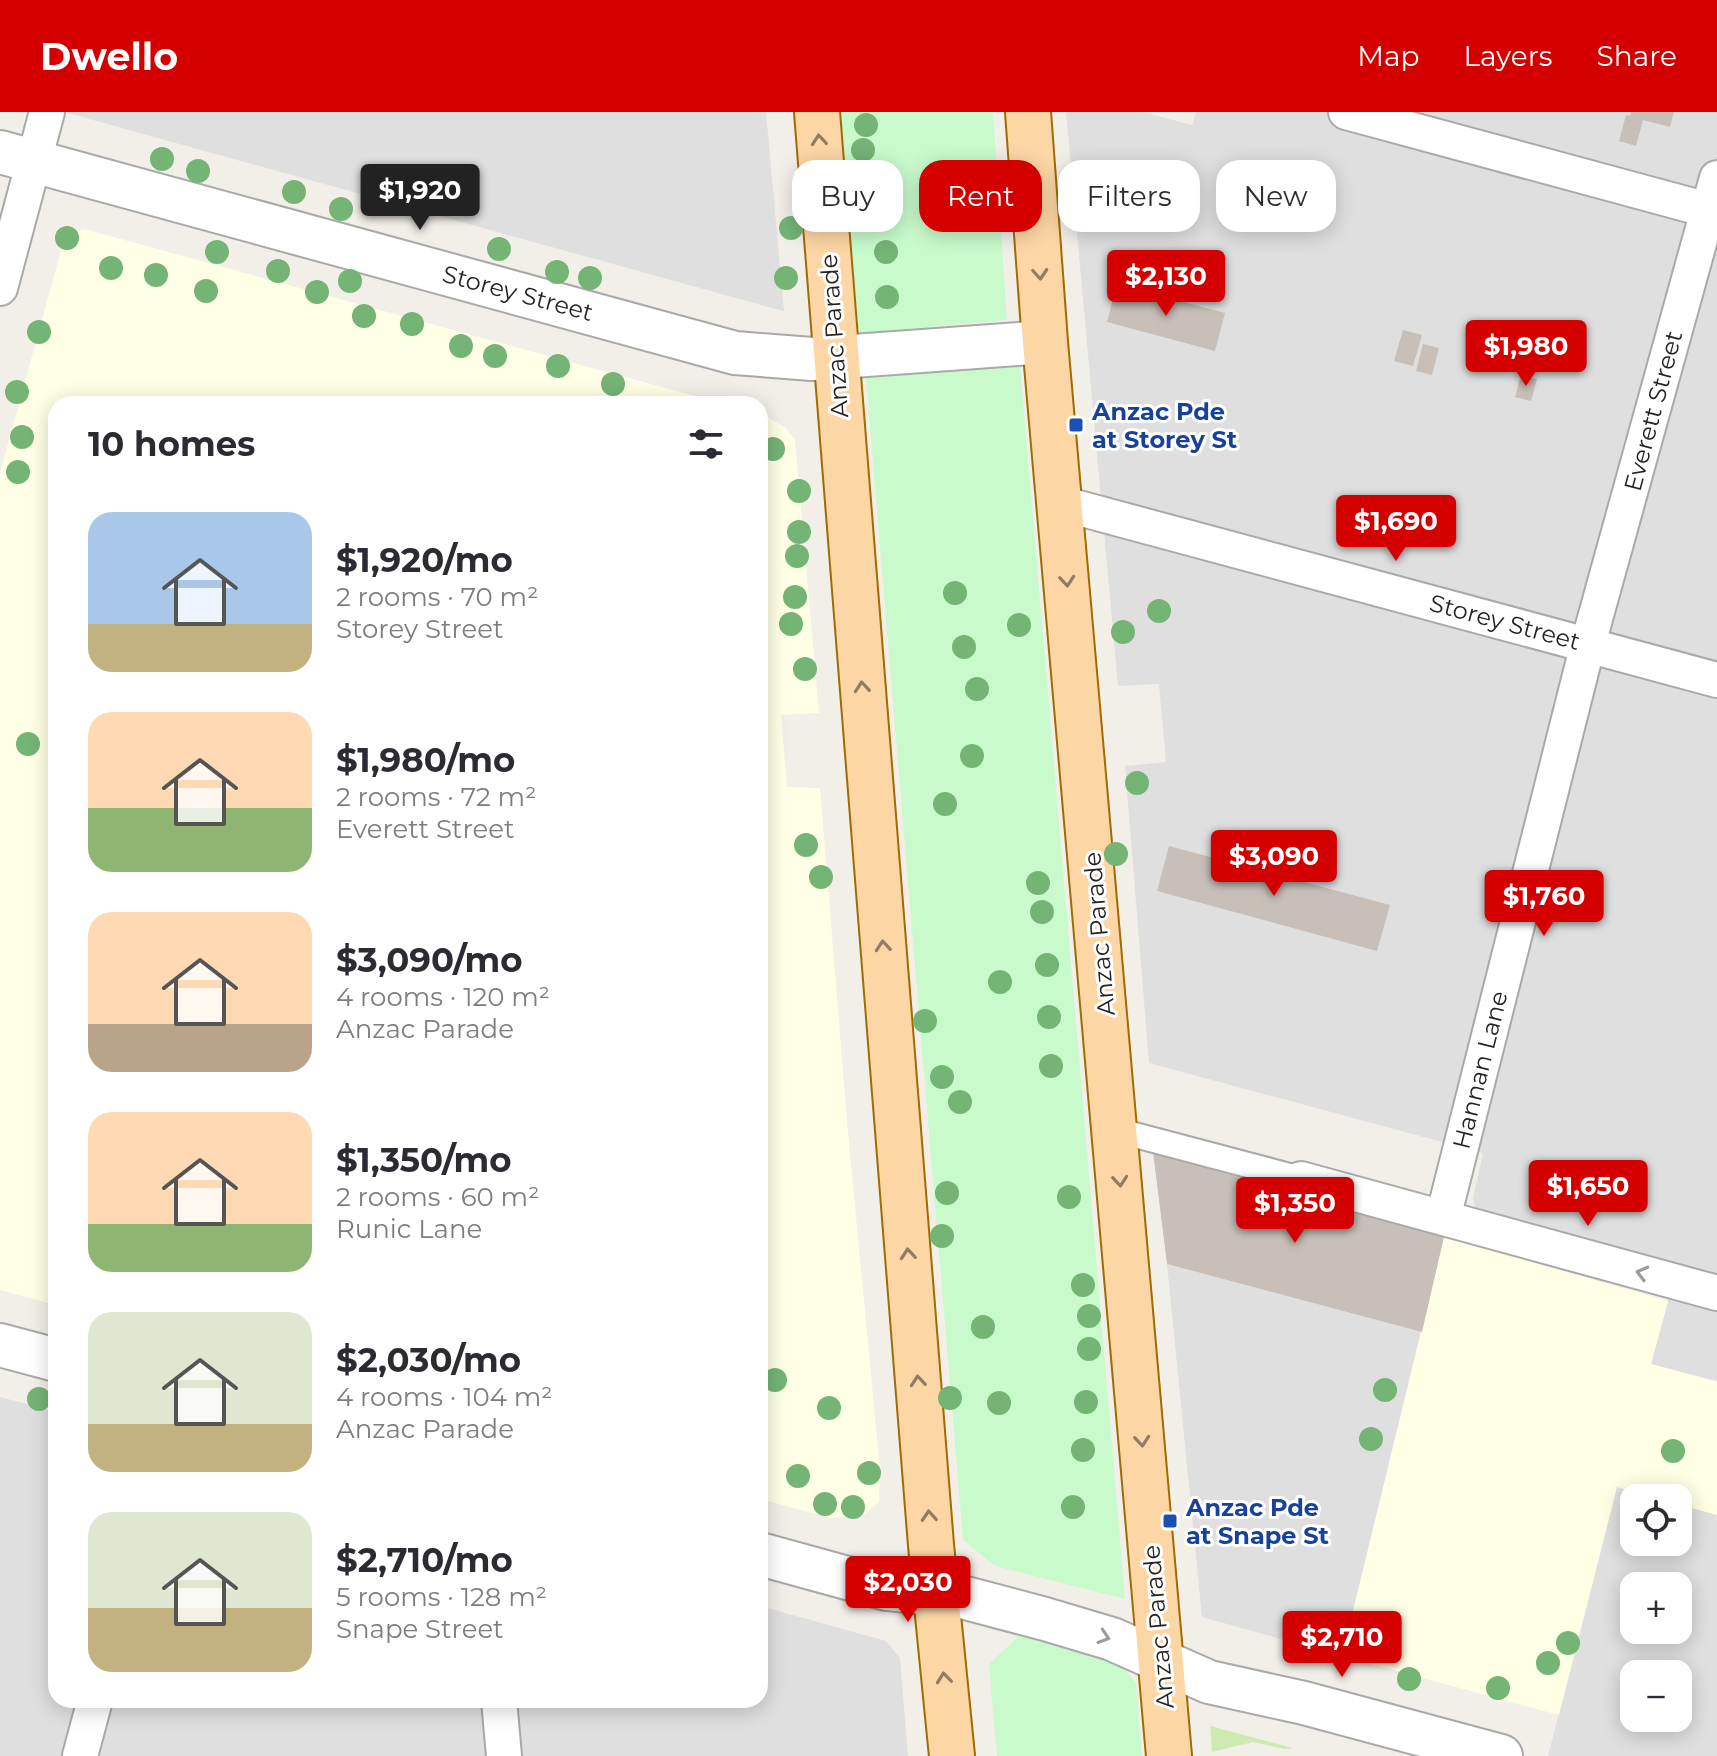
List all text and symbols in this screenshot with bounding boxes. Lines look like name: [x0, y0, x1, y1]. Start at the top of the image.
text: Dwello: [40, 33, 178, 80]
text: Map: [1357, 39, 1420, 73]
text: Layers: [1464, 39, 1553, 73]
text: Share: [1597, 39, 1677, 73]
one-way arrow: [811, 133, 828, 146]
chip: Buy: [792, 160, 903, 232]
chip: Rent: [919, 160, 1042, 232]
chip: Filters: [1058, 160, 1200, 232]
chip: New: [1216, 160, 1336, 232]
pin: $1,920: [355, 164, 485, 232]
text: $1,920: [379, 174, 461, 206]
pin: $2,130: [1101, 250, 1231, 318]
street label: Anzac Parade: [814, 253, 854, 419]
street label: Storey Street: [440, 259, 597, 327]
text: $2,130: [1125, 260, 1207, 292]
one-way arrow: [1031, 267, 1048, 280]
pin: $1,980: [1461, 320, 1591, 388]
street label: Everett Street: [1618, 327, 1688, 494]
text: $1,980: [1484, 330, 1568, 362]
place label: Anzac Pde at Storey St: [1091, 397, 1238, 454]
marker: Anzac Pde at Storey St: [1067, 416, 1085, 434]
icon: filters: [684, 422, 728, 466]
text: 10 homes: [88, 423, 255, 465]
pin: $1,690: [1331, 495, 1461, 563]
text: $1,690: [1354, 505, 1438, 537]
text: $1,920/mo: [336, 539, 513, 581]
icon: home: [152, 544, 248, 640]
one-way arrow: [1058, 575, 1075, 588]
text: 2 rooms · 70 m²: [336, 581, 538, 613]
street label: Storey Street: [1427, 588, 1584, 656]
text: Storey Street: [336, 613, 504, 645]
one-way arrow: [853, 680, 870, 693]
text: $1,980/mo: [336, 739, 515, 781]
icon: home: [152, 744, 248, 840]
text: 2 rooms · 72 m²: [336, 781, 536, 813]
text: Everett Street: [336, 813, 514, 845]
pin: $3,090: [1209, 830, 1339, 898]
text: $3,090: [1229, 840, 1319, 872]
street label: Anzac Parade: [1077, 851, 1121, 1017]
pin: $1,760: [1479, 870, 1609, 938]
text: $1,760: [1503, 880, 1585, 912]
text: $3,090/mo: [336, 939, 523, 981]
one-way arrow: [875, 939, 892, 952]
icon: home: [152, 944, 248, 1040]
text: 4 rooms · 120 m²: [336, 981, 550, 1013]
street label: Hannan Lane: [1446, 988, 1514, 1152]
text: Anzac Parade: [336, 1013, 514, 1045]
text: $1,350/mo: [336, 1139, 512, 1181]
icon: home: [152, 1144, 248, 1240]
pin: $1,650: [1523, 1160, 1653, 1228]
text: $1,650: [1547, 1170, 1629, 1202]
one-way arrow: [1112, 1175, 1129, 1188]
pin: $1,350: [1230, 1177, 1360, 1245]
text: 2 rooms · 60 m²: [336, 1181, 539, 1213]
text: $1,350: [1254, 1187, 1336, 1219]
text: Runic Lane: [336, 1213, 482, 1245]
one-way arrow: [900, 1247, 917, 1260]
one-way arrow: [1635, 1265, 1649, 1282]
text: $2,030/mo: [336, 1339, 521, 1381]
icon: home: [152, 1344, 248, 1440]
one-way arrow: [910, 1374, 927, 1387]
text: 4 rooms · 104 m²: [336, 1381, 553, 1413]
text: Anzac Parade: [336, 1413, 514, 1445]
one-way arrow: [1133, 1434, 1150, 1447]
map controls: [1620, 1484, 1692, 1732]
button: locate: [1620, 1484, 1692, 1556]
place label: Anzac Pde at Snape St: [1185, 1493, 1330, 1550]
one-way arrow: [921, 1509, 938, 1522]
marker: Anzac Pde at Snape St: [1161, 1512, 1179, 1530]
text: $2,710/mo: [336, 1539, 513, 1581]
icon: home: [152, 1544, 248, 1640]
street label: Anzac Parade: [1136, 1544, 1180, 1710]
pin: $2,030: [843, 1556, 973, 1624]
text: $2,030: [863, 1566, 953, 1598]
button: +: [1620, 1572, 1692, 1644]
text: 5 rooms · 128 m²: [336, 1581, 547, 1613]
pin: $2,710: [1277, 1611, 1407, 1679]
text: Snape Street: [336, 1613, 504, 1645]
text: $2,710: [1301, 1621, 1383, 1653]
one-way arrow: [1097, 1628, 1110, 1644]
button: −: [1620, 1660, 1692, 1732]
one-way arrow: [935, 1671, 952, 1684]

